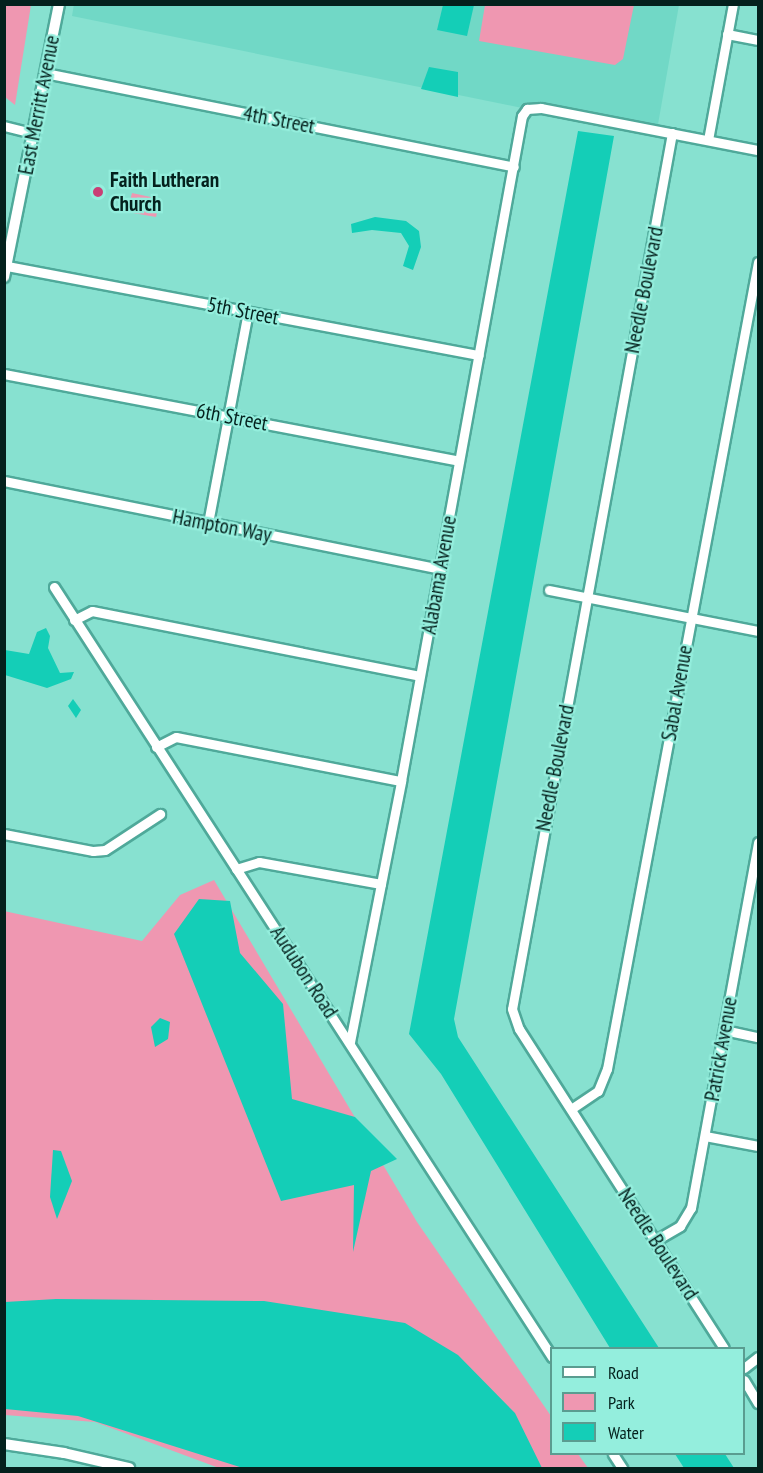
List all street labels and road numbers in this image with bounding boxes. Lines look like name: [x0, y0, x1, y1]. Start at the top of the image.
street label: East Merritt Avenue: [13, 33, 65, 177]
street label: 4th Street: [241, 101, 317, 139]
street label: Needle Boulevard: [619, 225, 669, 355]
street label: 5th Street: [205, 292, 281, 330]
street label: 6th Street: [194, 398, 270, 436]
street label: Hampton Way: [170, 504, 274, 548]
street label: Alabama Avenue: [416, 514, 462, 636]
street label: Sabal Avenue: [656, 643, 698, 743]
street label: Needle Boulevard: [530, 703, 580, 833]
street label: Audubon Road: [265, 921, 343, 1023]
street label: Patrick Avenue: [699, 994, 743, 1104]
street label: Needle Boulevard: [613, 1183, 703, 1305]

